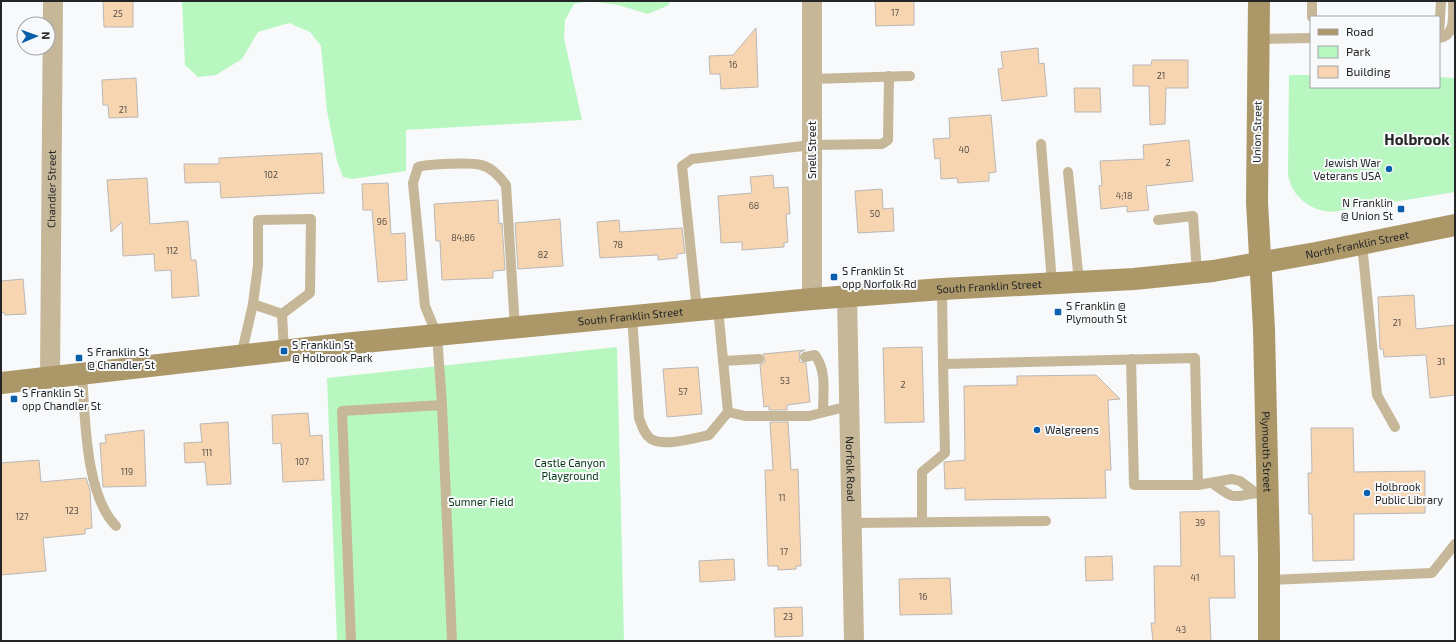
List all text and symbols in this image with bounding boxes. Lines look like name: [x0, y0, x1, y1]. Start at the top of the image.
house number: 17: [891, 7, 899, 18]
house number: 25: [113, 8, 123, 19]
north arrow: [16, 16, 56, 56]
legend: [1310, 16, 1440, 88]
text: Road: [1346, 24, 1374, 38]
text: N: [40, 31, 53, 40]
text: Park: [1346, 44, 1371, 58]
house number: 16: [729, 59, 737, 70]
text: Building: [1346, 64, 1391, 78]
house number: 21: [1157, 70, 1165, 81]
street label: Union Street: [1249, 101, 1264, 163]
house number: 21: [119, 104, 127, 115]
street label: Snell Street: [805, 121, 818, 179]
district label: Holbrook: [1384, 130, 1450, 148]
house number: 40: [959, 144, 969, 155]
street label: Chandler Street: [44, 150, 58, 228]
place label: Jewish War Veterans USA: [1313, 156, 1382, 182]
house number: 2: [1165, 157, 1171, 168]
marker: Jewish War Veterans USA: [1384, 164, 1394, 174]
house number: 102: [264, 169, 278, 180]
house number: 4;18: [1116, 190, 1132, 201]
place label: N Franklin @ Union St: [1341, 196, 1393, 222]
house number: 68: [749, 200, 759, 211]
marker: N Franklin @ Union St: [1396, 204, 1406, 214]
house number: 50: [870, 208, 880, 219]
house number: 96: [377, 216, 387, 227]
street label: North Franklin Street: [1304, 227, 1410, 261]
house number: 84;86: [451, 232, 475, 243]
house number: 78: [613, 239, 623, 250]
house number: 112: [166, 245, 178, 256]
house number: 82: [538, 249, 548, 260]
place label: S Franklin St opp Norfolk Rd: [842, 264, 917, 290]
marker: S Franklin St opp Norfolk Rd: [829, 272, 839, 282]
street label: South Franklin Street: [936, 277, 1042, 295]
place label: S Franklin @ Plymouth St: [1066, 299, 1127, 325]
street label: South Franklin Street: [577, 304, 684, 327]
marker: S Franklin @ Plymouth St: [1053, 307, 1063, 317]
house number: 21: [1393, 317, 1401, 328]
place label: S Franklin St @ Holbrook Park: [292, 338, 373, 364]
place label: S Franklin St @ Chandler St: [87, 345, 155, 371]
marker: S Franklin St @ Holbrook Park: [279, 346, 289, 356]
marker: S Franklin St @ Chandler St: [74, 353, 84, 363]
house number: 31: [1437, 356, 1445, 367]
house number: 53: [780, 375, 790, 386]
house number: 2: [900, 379, 906, 390]
place label: S Franklin St opp Chandler St: [22, 386, 101, 412]
house number: 57: [678, 386, 688, 397]
marker: S Franklin St opp Chandler St: [9, 394, 19, 404]
street label: Plymouth Street: [1260, 411, 1275, 493]
place label: Walgreens: [1045, 423, 1099, 436]
marker: Walgreens: [1032, 425, 1042, 435]
street label: Norfolk Road: [844, 436, 858, 502]
house number: 111: [202, 447, 212, 458]
house number: 107: [295, 456, 309, 467]
park label: Castle Canyon Playground: [535, 456, 605, 482]
house number: 119: [121, 466, 133, 477]
place label: Holbrook Public Library: [1375, 480, 1443, 506]
marker: Holbrook Public Library: [1362, 488, 1372, 498]
house number: 11: [778, 492, 786, 503]
park label: Sumner Field: [448, 495, 514, 508]
house number: 123: [65, 505, 79, 516]
house number: 127: [15, 511, 29, 522]
house number: 39: [1195, 517, 1205, 528]
house number: 17: [780, 546, 788, 557]
house number: 41: [1190, 572, 1200, 583]
house number: 16: [919, 591, 927, 602]
house number: 23: [783, 611, 793, 622]
house number: 43: [1176, 624, 1186, 635]

